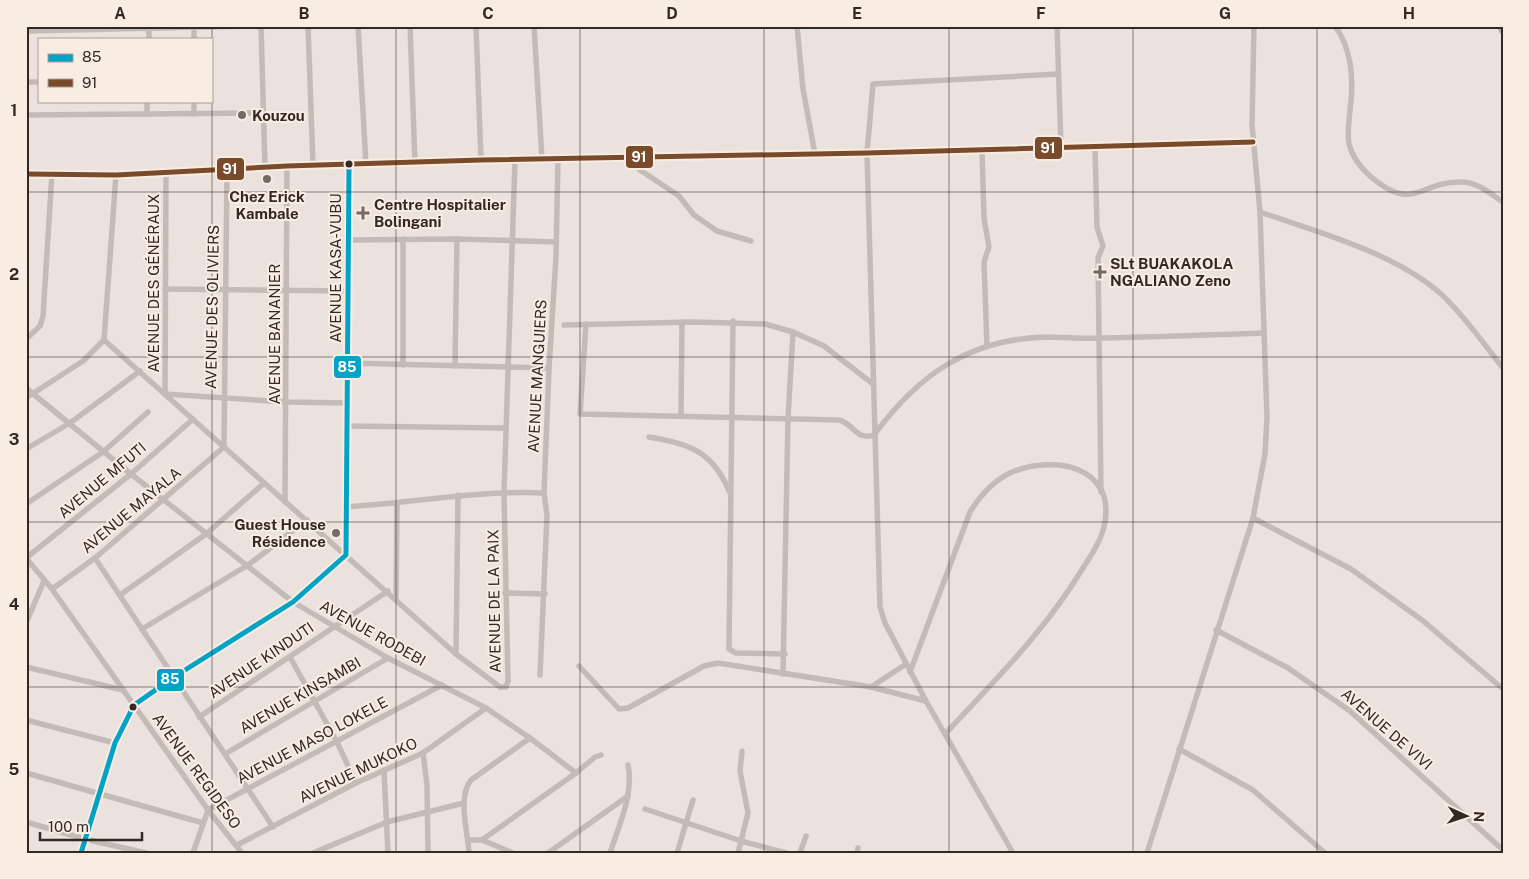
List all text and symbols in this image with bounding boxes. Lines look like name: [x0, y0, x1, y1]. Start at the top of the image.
text: A: [114, 4, 126, 23]
text: B: [299, 4, 310, 23]
text: C: [482, 4, 494, 23]
text: D: [666, 4, 678, 23]
text: E: [852, 4, 862, 23]
text: F: [1036, 4, 1046, 23]
text: G: [1219, 4, 1231, 23]
text: H: [1403, 4, 1415, 23]
legend: [38, 38, 212, 102]
text: 85: [82, 48, 101, 65]
text: 91: [82, 74, 97, 91]
text: 1: [11, 101, 17, 120]
place label: Kouzou: [252, 107, 305, 124]
marker: Kouzou: [236, 109, 248, 121]
line badge: 91: [1034, 136, 1063, 160]
text: 91: [1040, 140, 1056, 156]
line badge: 91: [625, 145, 654, 169]
text: 91: [631, 149, 647, 165]
line badge: 91: [216, 157, 245, 181]
unlabelled marker: [344, 159, 354, 169]
text: 91: [222, 161, 238, 177]
marker: Chez Erick Kambale: [261, 173, 273, 185]
place label: Chez Erick Kambale: [229, 188, 305, 222]
street label: AVENUE KASA-VUBU: [327, 193, 344, 343]
street label: AVENUE DES GÉNÉRAUX: [145, 194, 162, 372]
place label: Centre Hospitalier Bolingani: [374, 196, 506, 230]
marker: Centre Hospitalier Bolingani: [356, 206, 370, 220]
street label: AVENUE DES OLIVIERS: [202, 225, 222, 389]
place label: SLt BUAKAKOLA NGALIANO Zeno: [1110, 255, 1233, 289]
street label: AVENUE BANANIER: [266, 264, 283, 404]
text: 2: [9, 265, 19, 284]
marker: SLt BUAKAKOLA NGALIANO Zeno: [1094, 266, 1106, 278]
street label: AVENUE MANGUIERS: [524, 299, 550, 453]
line badge: 85: [333, 355, 362, 379]
text: 85: [338, 359, 356, 375]
text: 3: [9, 430, 19, 449]
street label: AVENUE MFUTI: [55, 438, 149, 522]
street label: AVENUE MAYALA: [78, 463, 184, 556]
place label: Guest House Résidence: [234, 516, 326, 550]
marker: Guest House Résidence: [330, 527, 342, 539]
street label: AVENUE DE LA PAIX: [484, 529, 504, 673]
text: 4: [9, 595, 20, 614]
street label: AVENUE RODEBI: [317, 597, 429, 669]
street label: AVENUE KINDUTI: [205, 619, 317, 701]
street label: AVENUE KINSAMBI: [236, 653, 364, 737]
line badge: 85: [156, 668, 185, 692]
text: 85: [161, 671, 179, 687]
street label: AVENUE DE VIVI: [1338, 685, 1436, 773]
street label: AVENUE MASO LOKELE: [234, 693, 390, 787]
unlabelled marker: [128, 702, 138, 712]
street label: AVENUE REGIDESO: [149, 710, 245, 832]
street label: AVENUE MUKOKO: [296, 734, 420, 806]
text: 5: [9, 760, 20, 779]
north arrow: [1442, 792, 1492, 842]
scale bar: [40, 809, 142, 841]
text: N: [1471, 811, 1487, 823]
text: 100 m: [48, 818, 89, 835]

